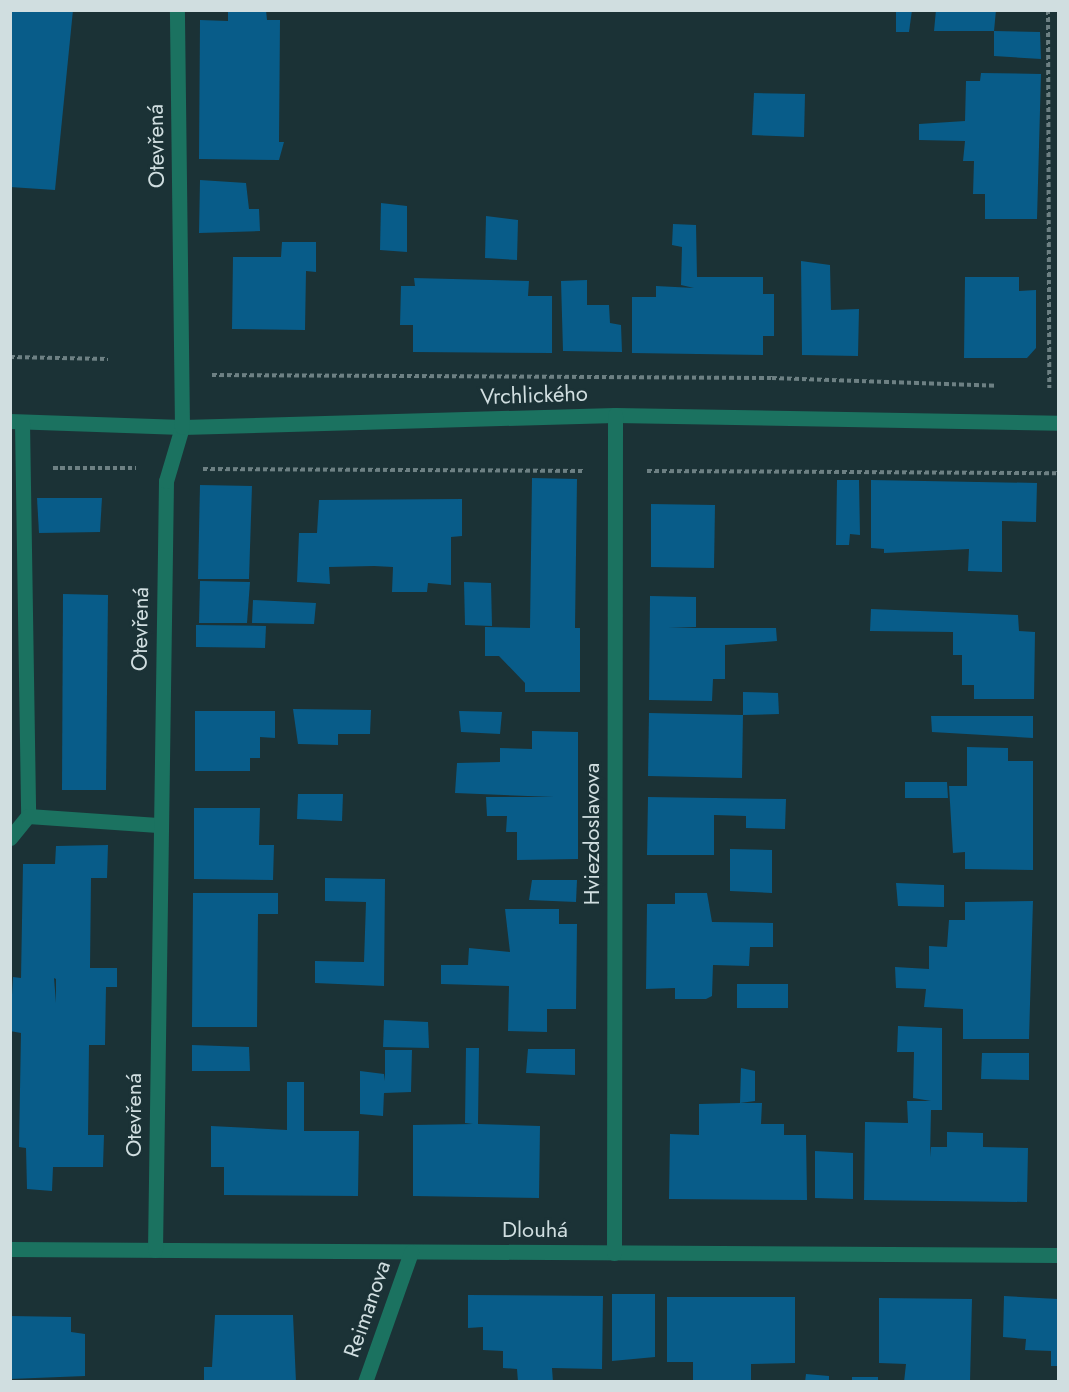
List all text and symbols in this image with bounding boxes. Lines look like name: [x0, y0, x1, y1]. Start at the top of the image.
street label: Otevřená: [142, 104, 170, 188]
street label: Vrchlického: [480, 380, 588, 410]
street label: Otevřená: [126, 587, 154, 671]
street label: Hviezdoslavova: [579, 763, 605, 905]
street label: Otevřená: [121, 1073, 147, 1157]
street label: Dlouhá: [502, 1217, 568, 1243]
street label: Reimanova: [338, 1257, 396, 1361]

